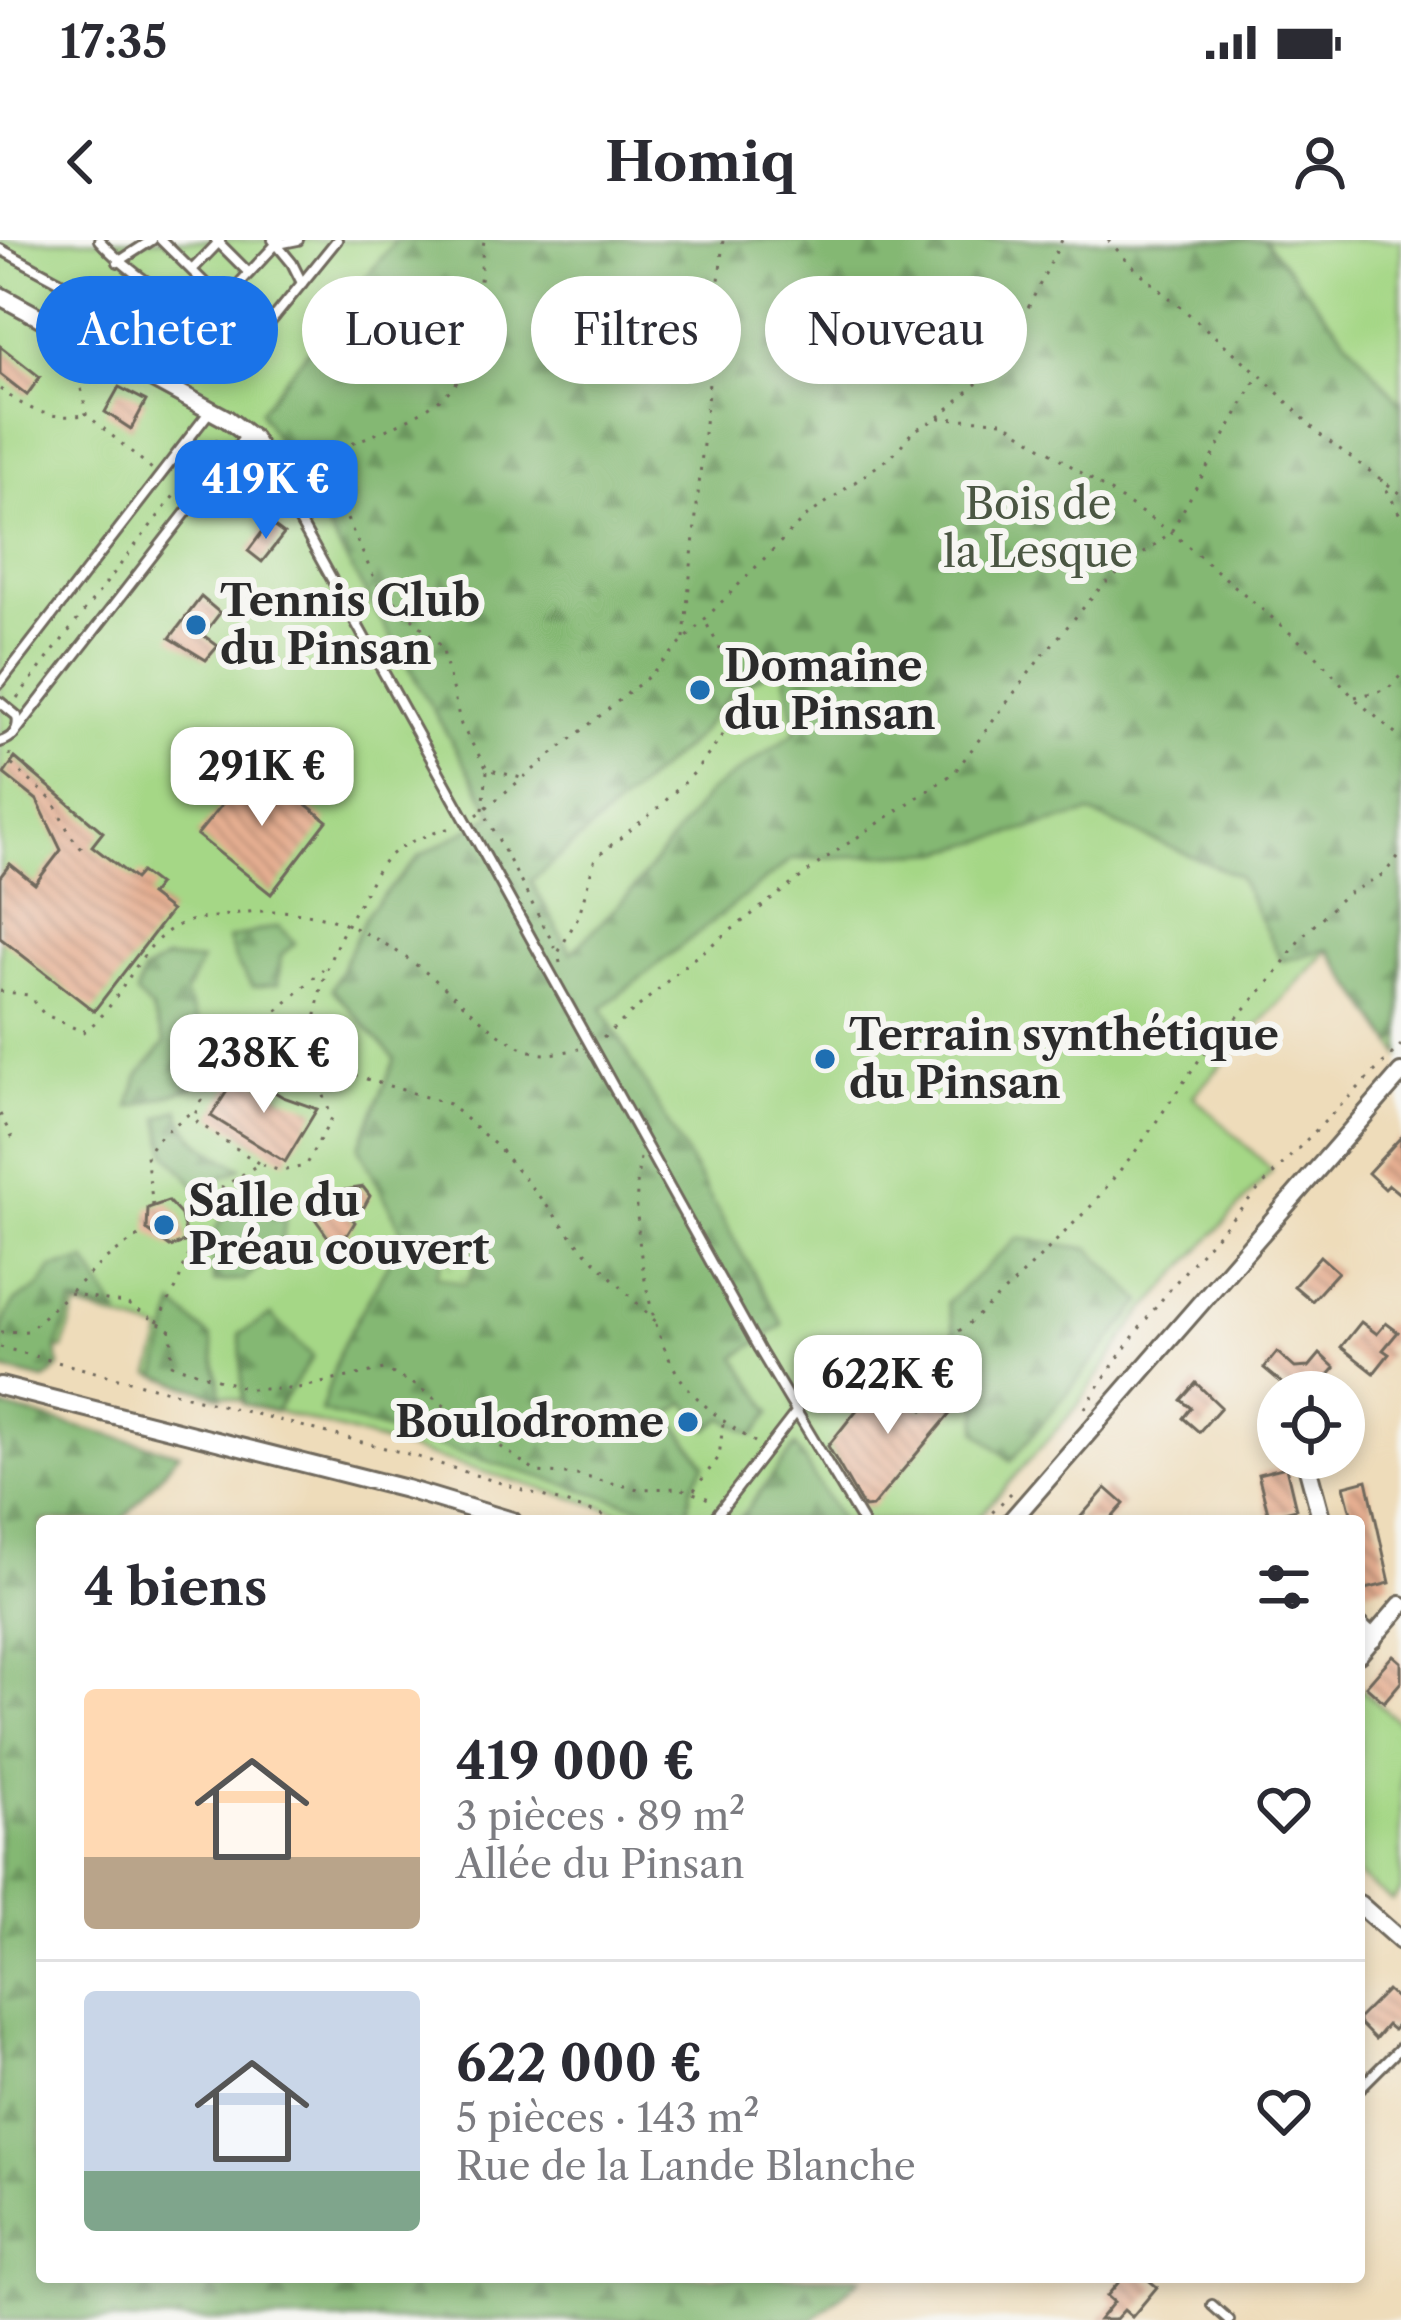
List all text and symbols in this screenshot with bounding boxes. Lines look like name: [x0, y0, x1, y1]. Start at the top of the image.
text: 17:35: [60, 14, 167, 70]
icon: back: [48, 129, 114, 195]
text: Homiq: [605, 129, 796, 195]
icon: person: [1287, 129, 1353, 195]
chip: Acheter: [36, 276, 278, 384]
chip: Louer: [302, 276, 507, 384]
chip: Filtres: [531, 276, 741, 384]
chip: Nouveau: [765, 276, 1027, 384]
pin: 419K €: [168, 440, 364, 542]
text: 419K €: [202, 455, 330, 503]
park label: Bois de la Lesque: [943, 478, 1133, 578]
place label: Tennis Club du Pinsan: [220, 575, 480, 675]
marker: Tennis Club du Pinsan: [183, 612, 209, 638]
place label: Domaine du Pinsan: [724, 640, 936, 740]
marker: Domaine du Pinsan: [687, 677, 713, 703]
pin: 291K €: [164, 727, 360, 829]
text: 291K €: [198, 742, 326, 790]
place label: Terrain synthétique du Pinsan: [849, 1009, 1279, 1109]
pin: 238K €: [166, 1014, 362, 1116]
text: 238K €: [197, 1029, 331, 1077]
marker: Terrain synthétique du Pinsan: [812, 1046, 838, 1072]
place label: Salle du Préau couvert: [188, 1175, 489, 1275]
marker: Salle du Préau couvert: [151, 1212, 177, 1238]
pin: 622K €: [790, 1335, 986, 1437]
text: 622K €: [821, 1350, 955, 1398]
map controls: [1257, 1371, 1365, 1479]
button: locate: [1257, 1371, 1365, 1479]
place label: Boulodrome: [395, 1396, 664, 1448]
marker: Boulodrome: [675, 1409, 701, 1435]
icon: filters: [1251, 1554, 1317, 1620]
text: 4 biens: [84, 1556, 267, 1618]
text: 419 000 €: [456, 1730, 695, 1792]
icon: home: [180, 1737, 324, 1881]
icon: heart: [1251, 1776, 1317, 1842]
text: 3 pièces · 89 m²: [456, 1792, 745, 1840]
text: Allée du Pinsan: [456, 1840, 744, 1888]
text: 622 000 €: [456, 2032, 702, 2094]
icon: home: [180, 2039, 324, 2183]
icon: heart: [1251, 2078, 1317, 2144]
text: 5 pièces · 143 m²: [456, 2094, 759, 2142]
text: Rue de la Lande Blanche: [456, 2142, 916, 2190]

